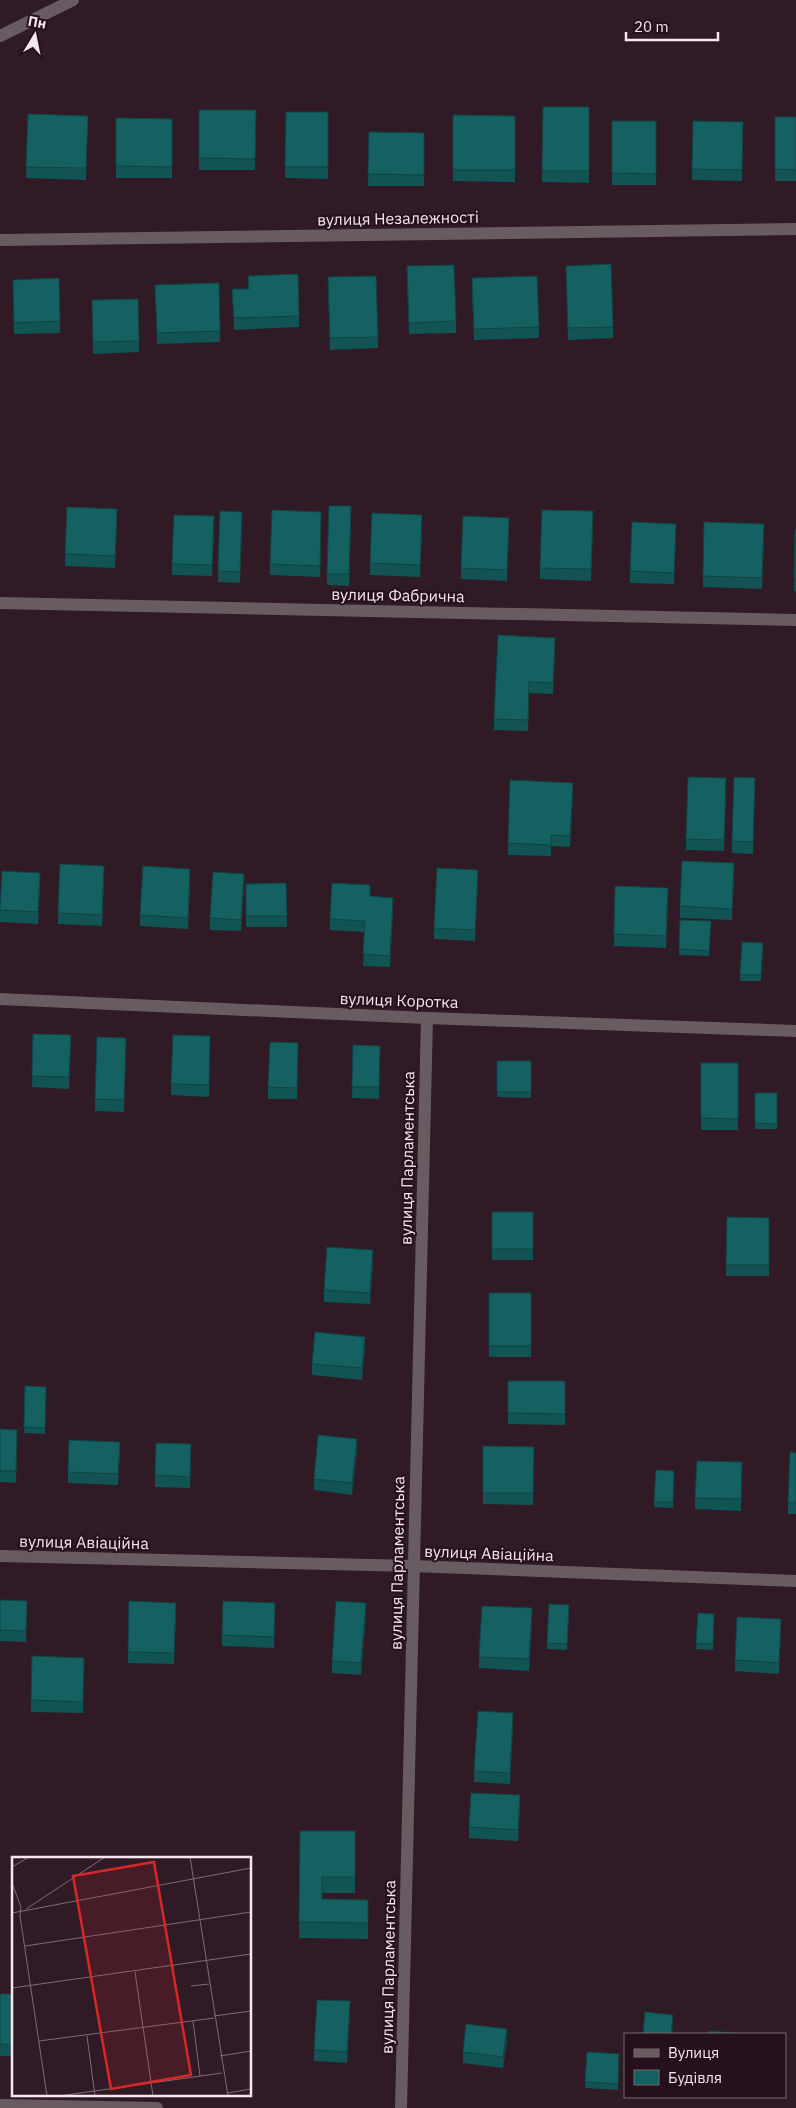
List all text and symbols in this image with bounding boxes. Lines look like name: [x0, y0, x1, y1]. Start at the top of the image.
north arrow: [10, 10, 60, 60]
scale bar: [626, 10, 718, 42]
text: Пн: [27, 12, 48, 33]
text: 20 m: [634, 17, 669, 36]
street label: вулиця Незалежності: [317, 207, 479, 229]
street label: вулиця Фабрична: [331, 584, 465, 606]
street label: вулиця Коротка: [339, 988, 459, 1012]
street label: вулиця Парламентська: [395, 1071, 419, 1245]
street label: вулиця Парламентська: [385, 1476, 409, 1650]
street label: вулиця Авіаційна: [19, 1531, 149, 1553]
street label: вулиця Авіаційна: [424, 1541, 555, 1565]
inset map: [12, 1857, 251, 2096]
street label: вулиця Парламентська: [376, 1880, 400, 2054]
legend: [624, 2033, 786, 2098]
text: Вулиця: [668, 2043, 719, 2062]
text: Будівля: [668, 2068, 722, 2087]

